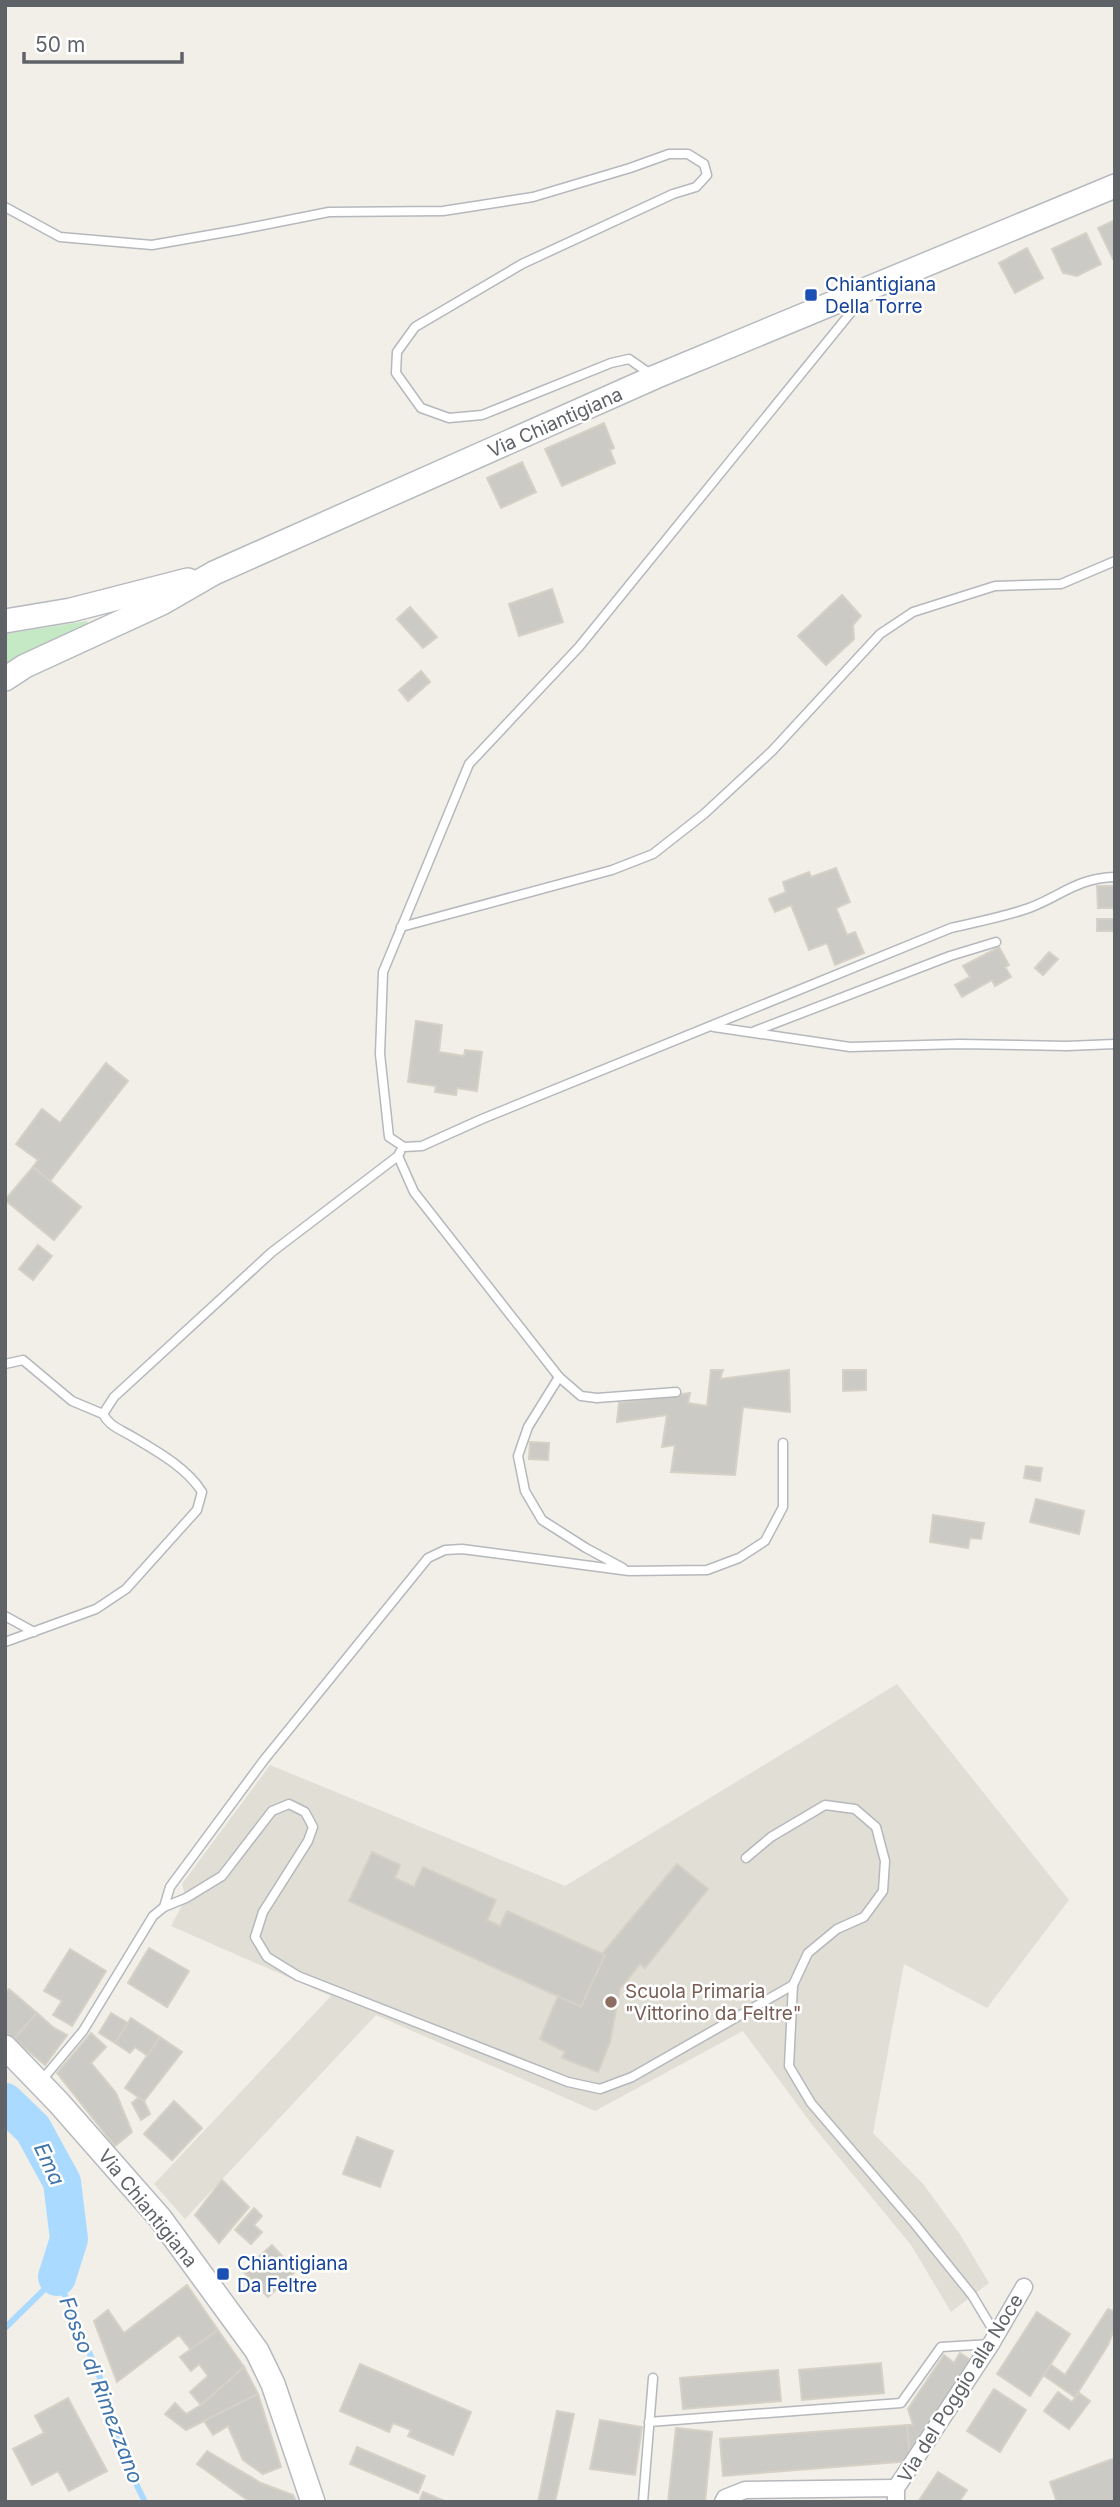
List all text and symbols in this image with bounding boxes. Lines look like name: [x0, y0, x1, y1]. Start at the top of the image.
scale bar: [24, 21, 182, 65]
text: 50 m: [35, 32, 85, 57]
place label: Chiantigiana Della Torre: [825, 273, 936, 318]
marker: Chiantigiana Della Torre: [803, 287, 819, 303]
street label: Via Chiantigiana: [484, 382, 626, 462]
place label: Scuola Primaria "Vittorino da Feltre": [625, 1980, 802, 2025]
marker: Scuola Primaria "Vittorino da Feltre": [603, 1994, 619, 2010]
water label: Ema: [29, 2139, 70, 2189]
street label: Via Chiantigiana: [93, 2145, 202, 2272]
place label: Chiantigiana Da Feltre: [237, 2252, 348, 2297]
marker: Chiantigiana Da Feltre: [215, 2266, 231, 2282]
street label: Via del Poggio alla Noce: [893, 2290, 1028, 2487]
water label: Fosso di Rimezzano: [54, 2293, 149, 2487]

